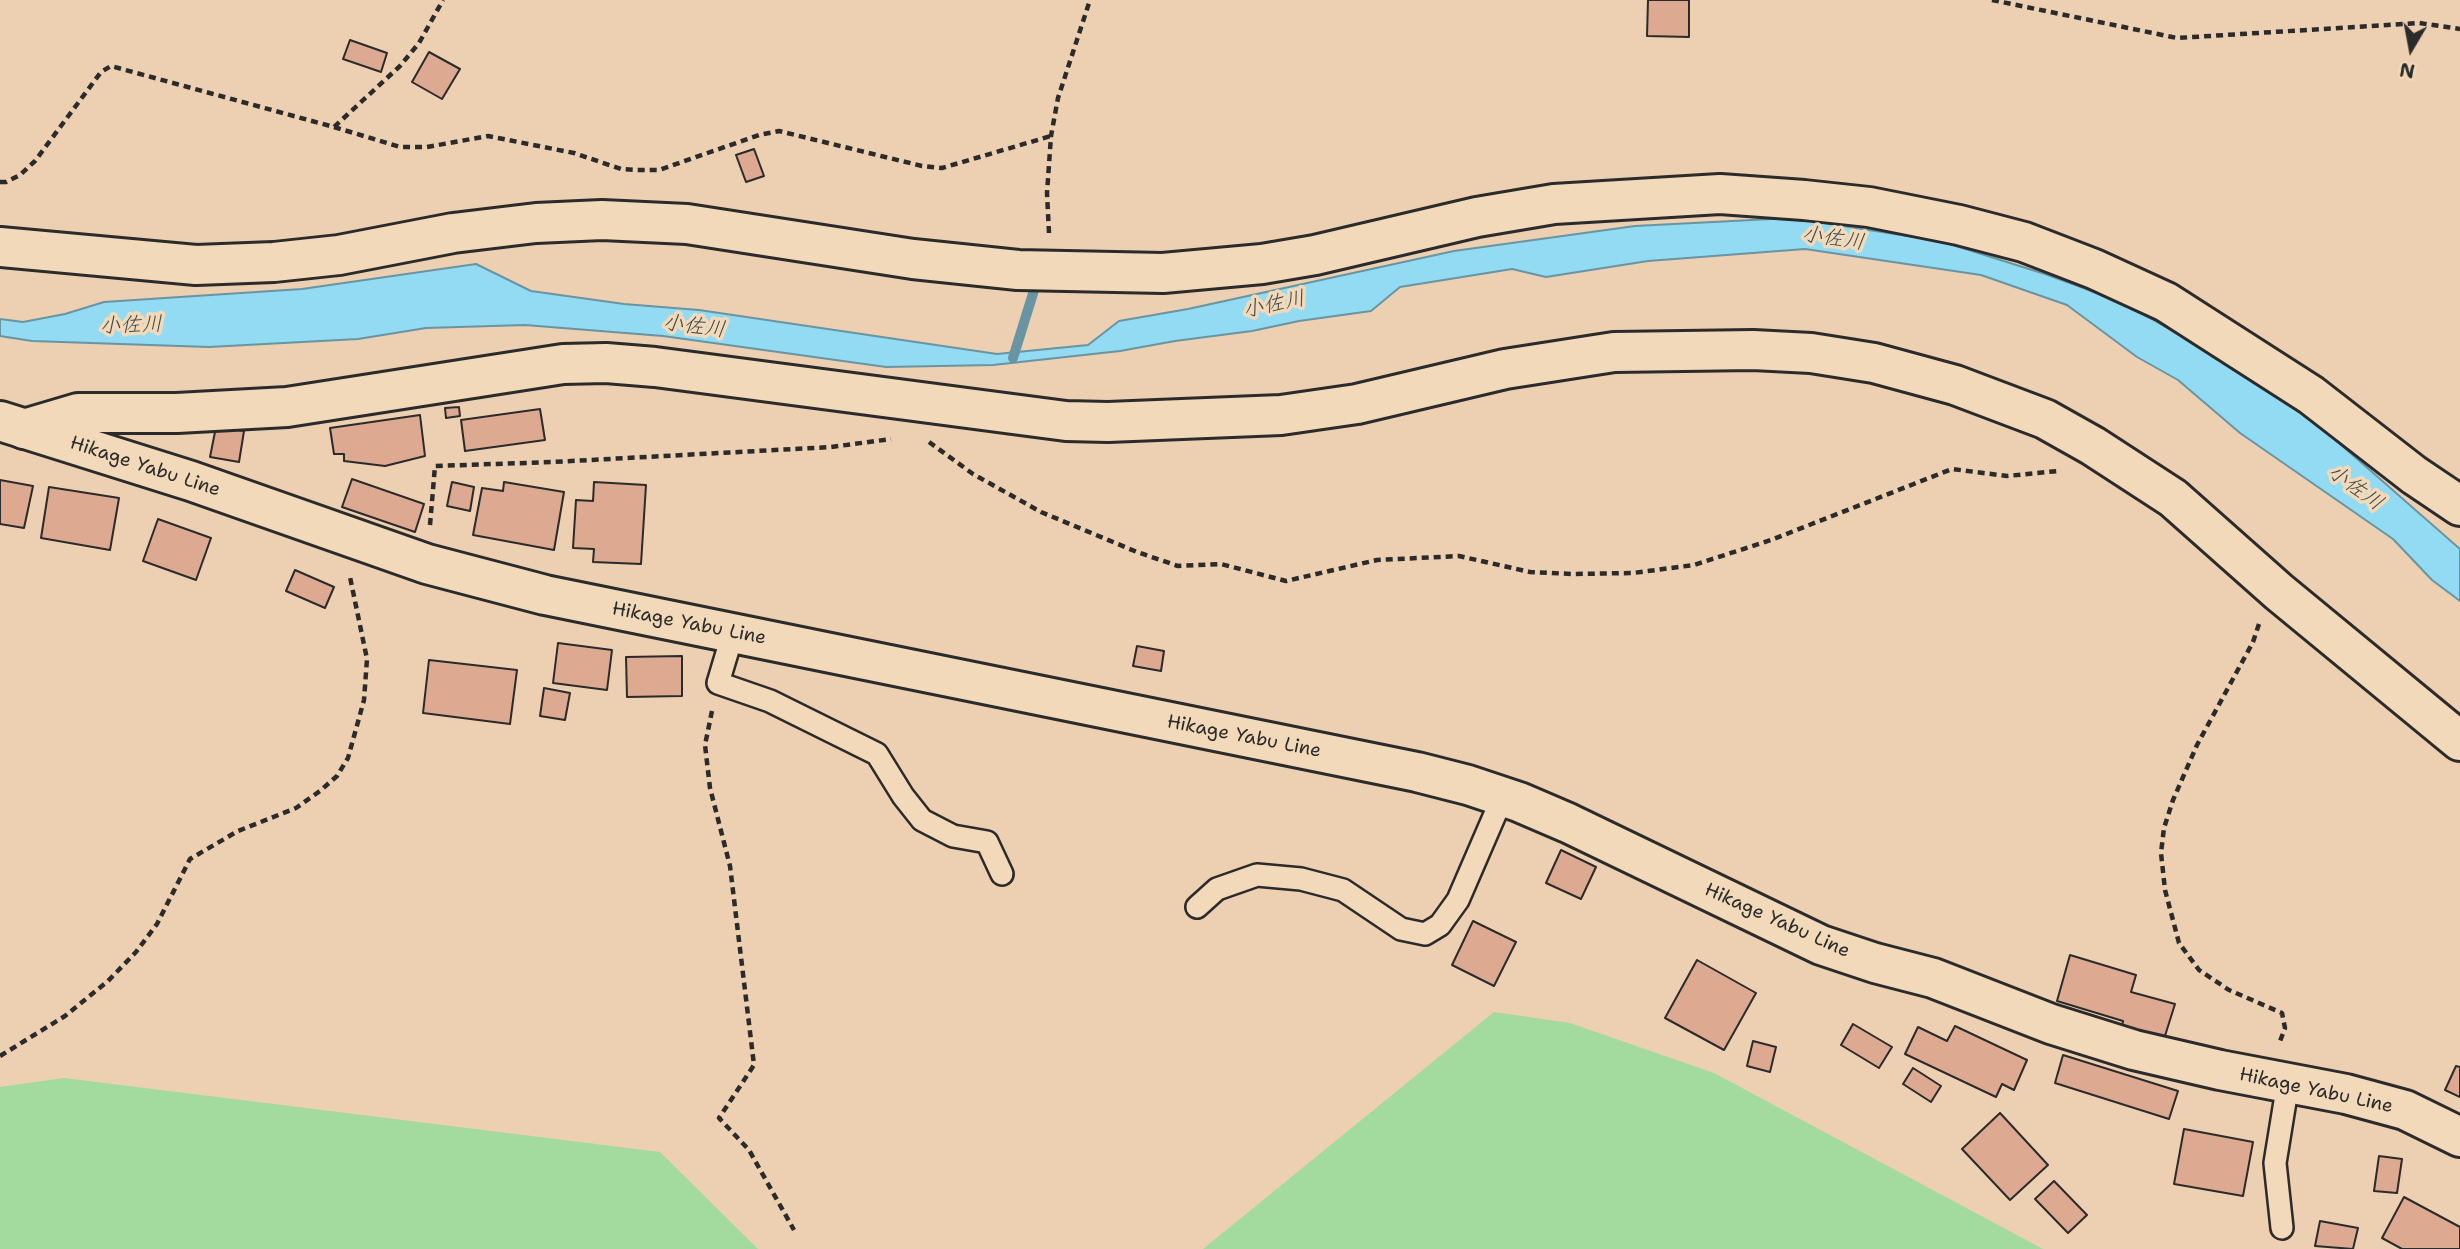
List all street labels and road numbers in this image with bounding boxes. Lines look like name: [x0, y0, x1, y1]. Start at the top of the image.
street label: Hikage Yabu Line: [67, 432, 223, 502]
street label: Hikage Yabu Line: [610, 598, 768, 650]
street label: Hikage Yabu Line: [1165, 711, 1323, 763]
street label: Hikage Yabu Line: [1701, 879, 1853, 963]
street label: Hikage Yabu Line: [2237, 1064, 2395, 1118]

